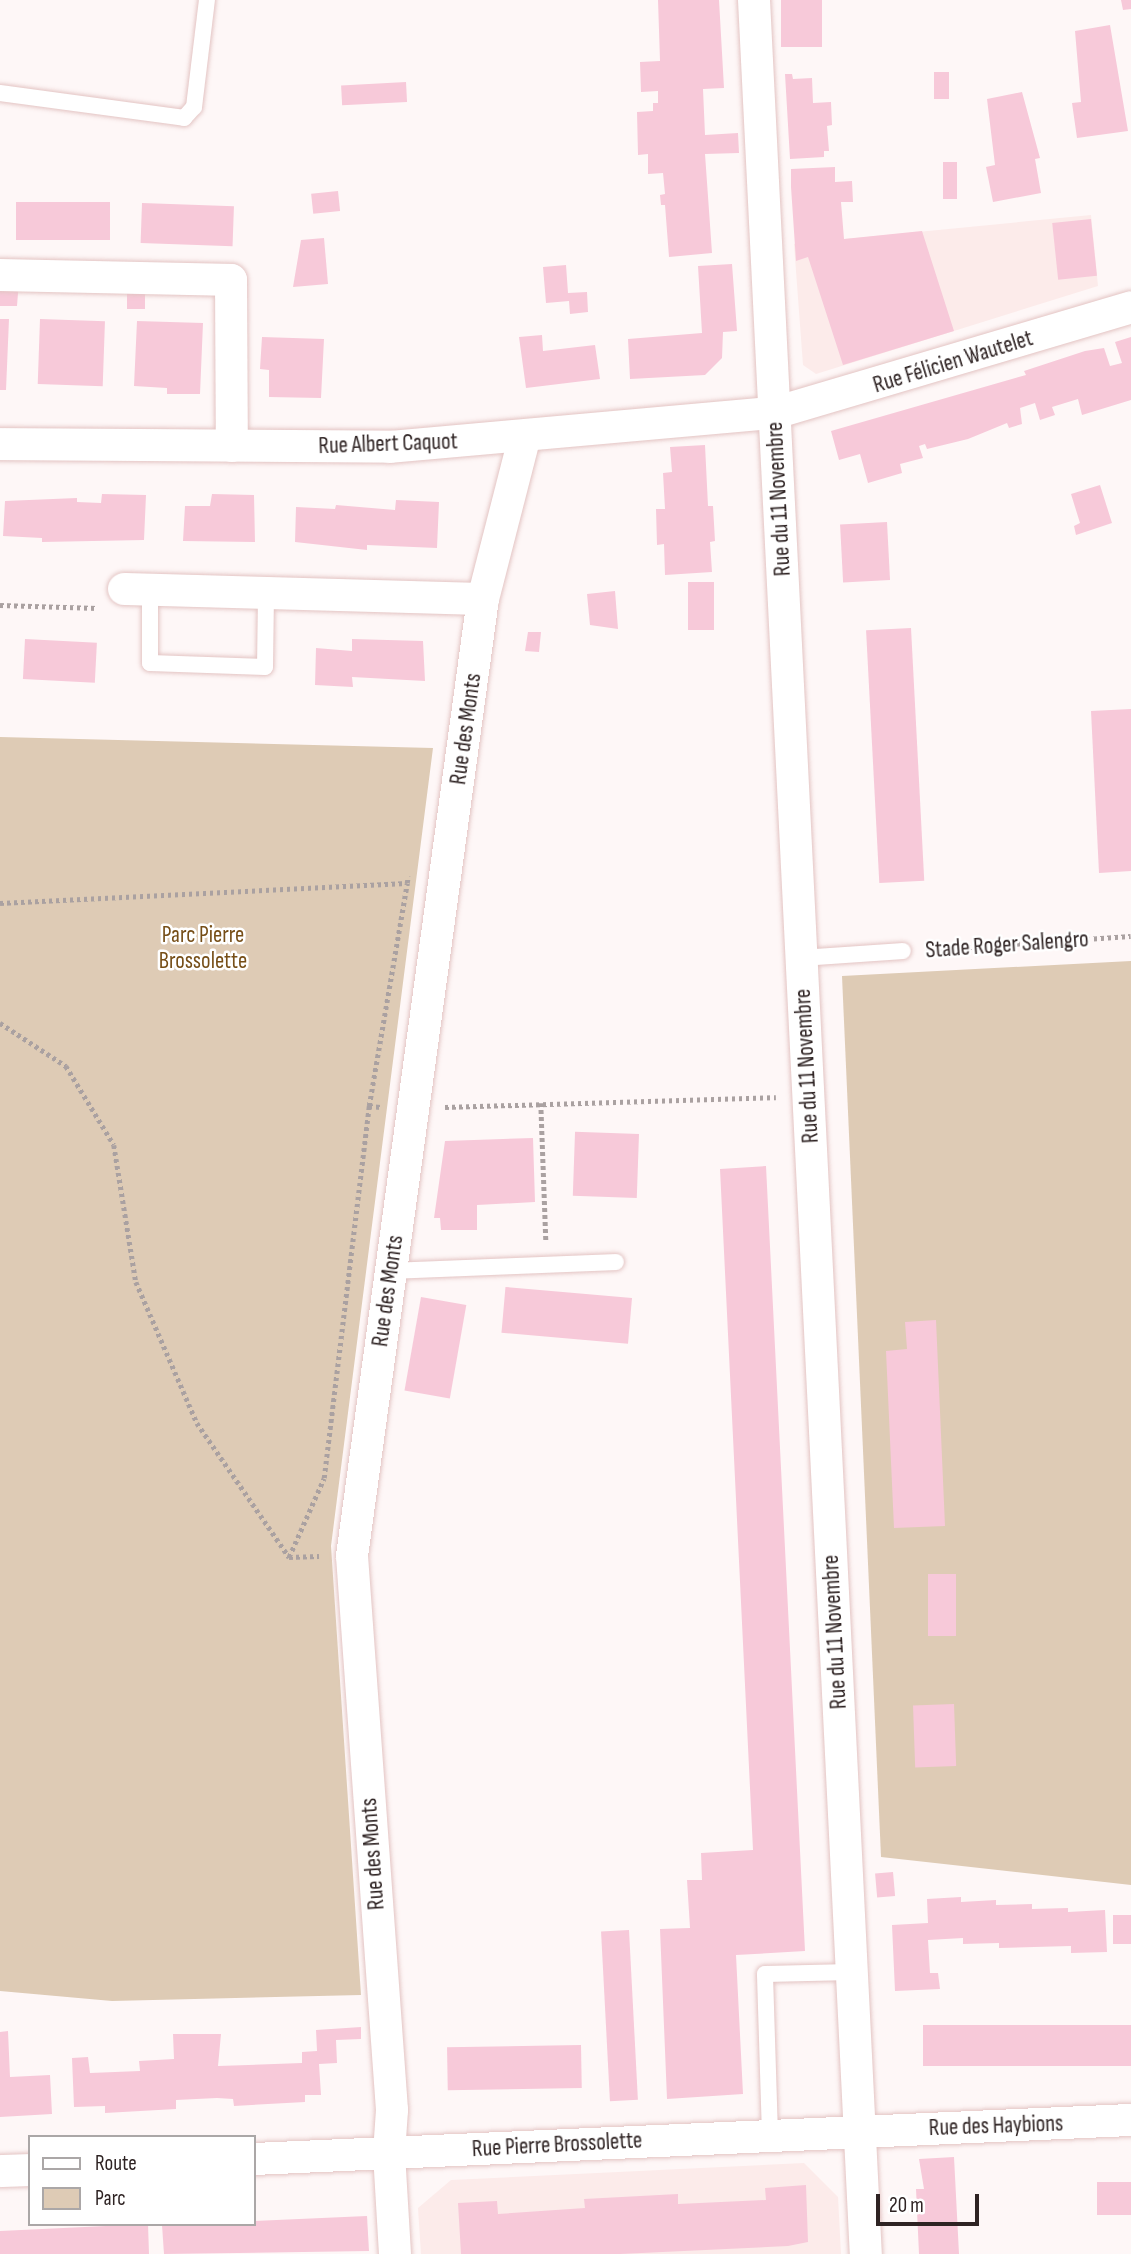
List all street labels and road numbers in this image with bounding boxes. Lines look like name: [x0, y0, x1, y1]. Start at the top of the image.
street label: Rue Félicien Wautelet: [870, 325, 1036, 399]
street label: Rue du 11 Novembre: [761, 421, 797, 577]
street label: Rue Albert Caquot: [318, 428, 458, 460]
street label: Rue des Monts: [445, 672, 487, 786]
street label: Stade Roger Salengro: [924, 926, 1090, 964]
street label: Rue du 11 Novembre: [789, 988, 825, 1144]
street label: Rue des Monts: [367, 1234, 409, 1348]
street label: Rue du 11 Novembre: [817, 1554, 853, 1710]
street label: Rue des Monts: [355, 1797, 391, 1911]
street label: Rue des Haybions: [928, 2110, 1064, 2142]
street label: Rue Pierre Brossolette: [471, 2127, 643, 2163]

